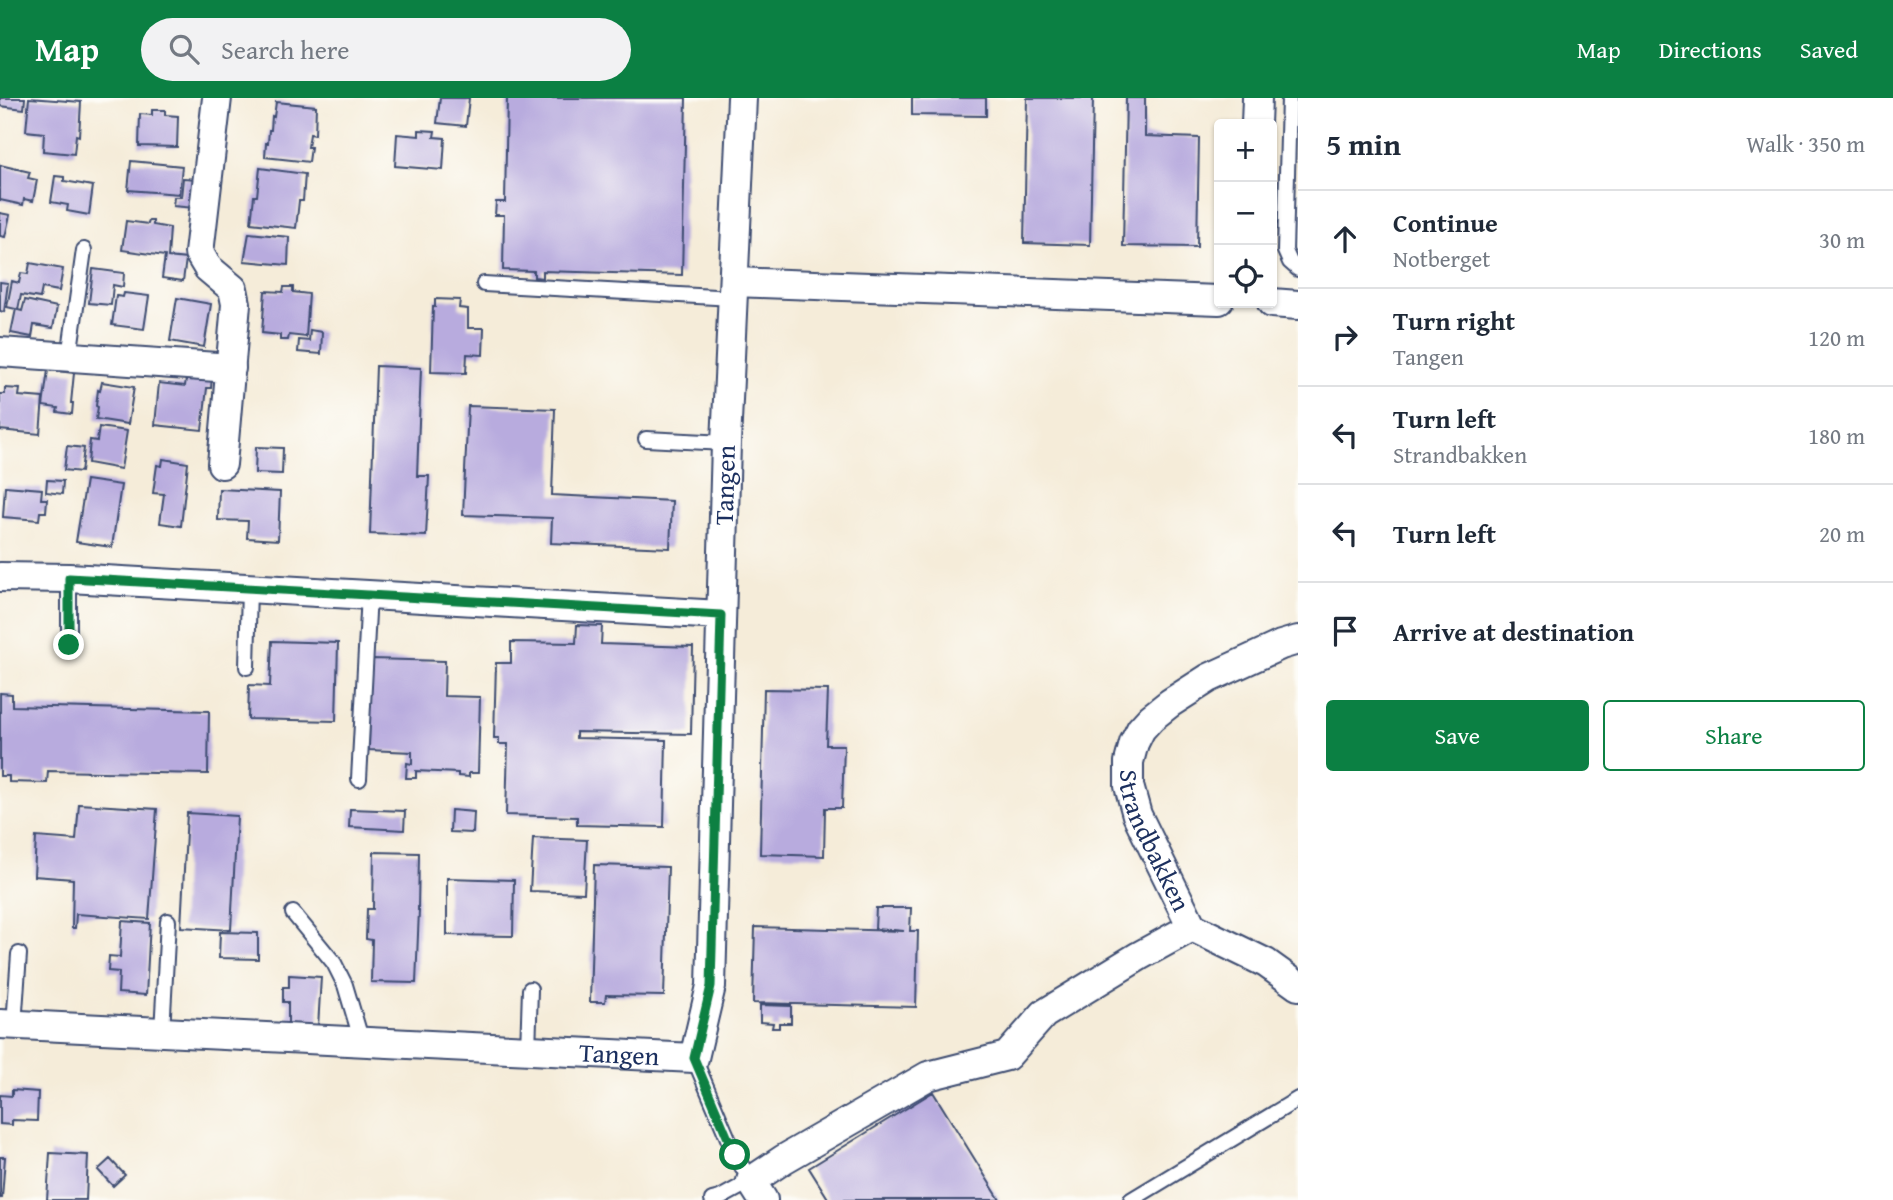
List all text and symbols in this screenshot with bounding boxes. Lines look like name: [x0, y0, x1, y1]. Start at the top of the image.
search box: [141, 18, 631, 81]
text: Map: [35, 25, 99, 73]
icon: search: [165, 30, 203, 68]
text: Search here: [221, 30, 349, 69]
text: Map: [1577, 32, 1621, 67]
text: Directions: [1659, 32, 1762, 67]
text: Saved: [1800, 32, 1858, 67]
map controls: [1214, 119, 1277, 308]
button: +: [1214, 119, 1277, 182]
text: 5 min: [1326, 122, 1401, 166]
text: Walk · 350 m: [1746, 127, 1865, 160]
button: −: [1214, 182, 1277, 245]
text: Continue: [1393, 203, 1498, 242]
icon: ahead: [1326, 220, 1364, 258]
text: 30 m: [1819, 223, 1865, 256]
text: Notberget: [1393, 242, 1490, 275]
button: locate: [1214, 245, 1277, 308]
text: Turn right: [1393, 301, 1515, 340]
icon: right: [1326, 318, 1364, 356]
text: 120 m: [1808, 321, 1865, 354]
text: Tangen: [1393, 340, 1464, 373]
text: Turn left: [1393, 399, 1496, 438]
icon: left: [1326, 416, 1364, 454]
text: 180 m: [1808, 419, 1865, 452]
text: Strandbakken: [1393, 438, 1527, 471]
street label: Tangen: [704, 444, 745, 526]
icon: left: [1326, 514, 1364, 552]
text: Turn left: [1393, 514, 1496, 553]
text: 20 m: [1819, 517, 1865, 550]
icon: arrive: [1326, 612, 1364, 650]
text: Arrive at destination: [1393, 612, 1634, 651]
route end: [53, 629, 84, 660]
button: Save: [1326, 700, 1589, 771]
button: Share: [1603, 700, 1865, 771]
street label: Strandbakken: [1110, 770, 1201, 918]
street label: Tangen: [578, 1032, 661, 1075]
route start: [719, 1139, 750, 1170]

